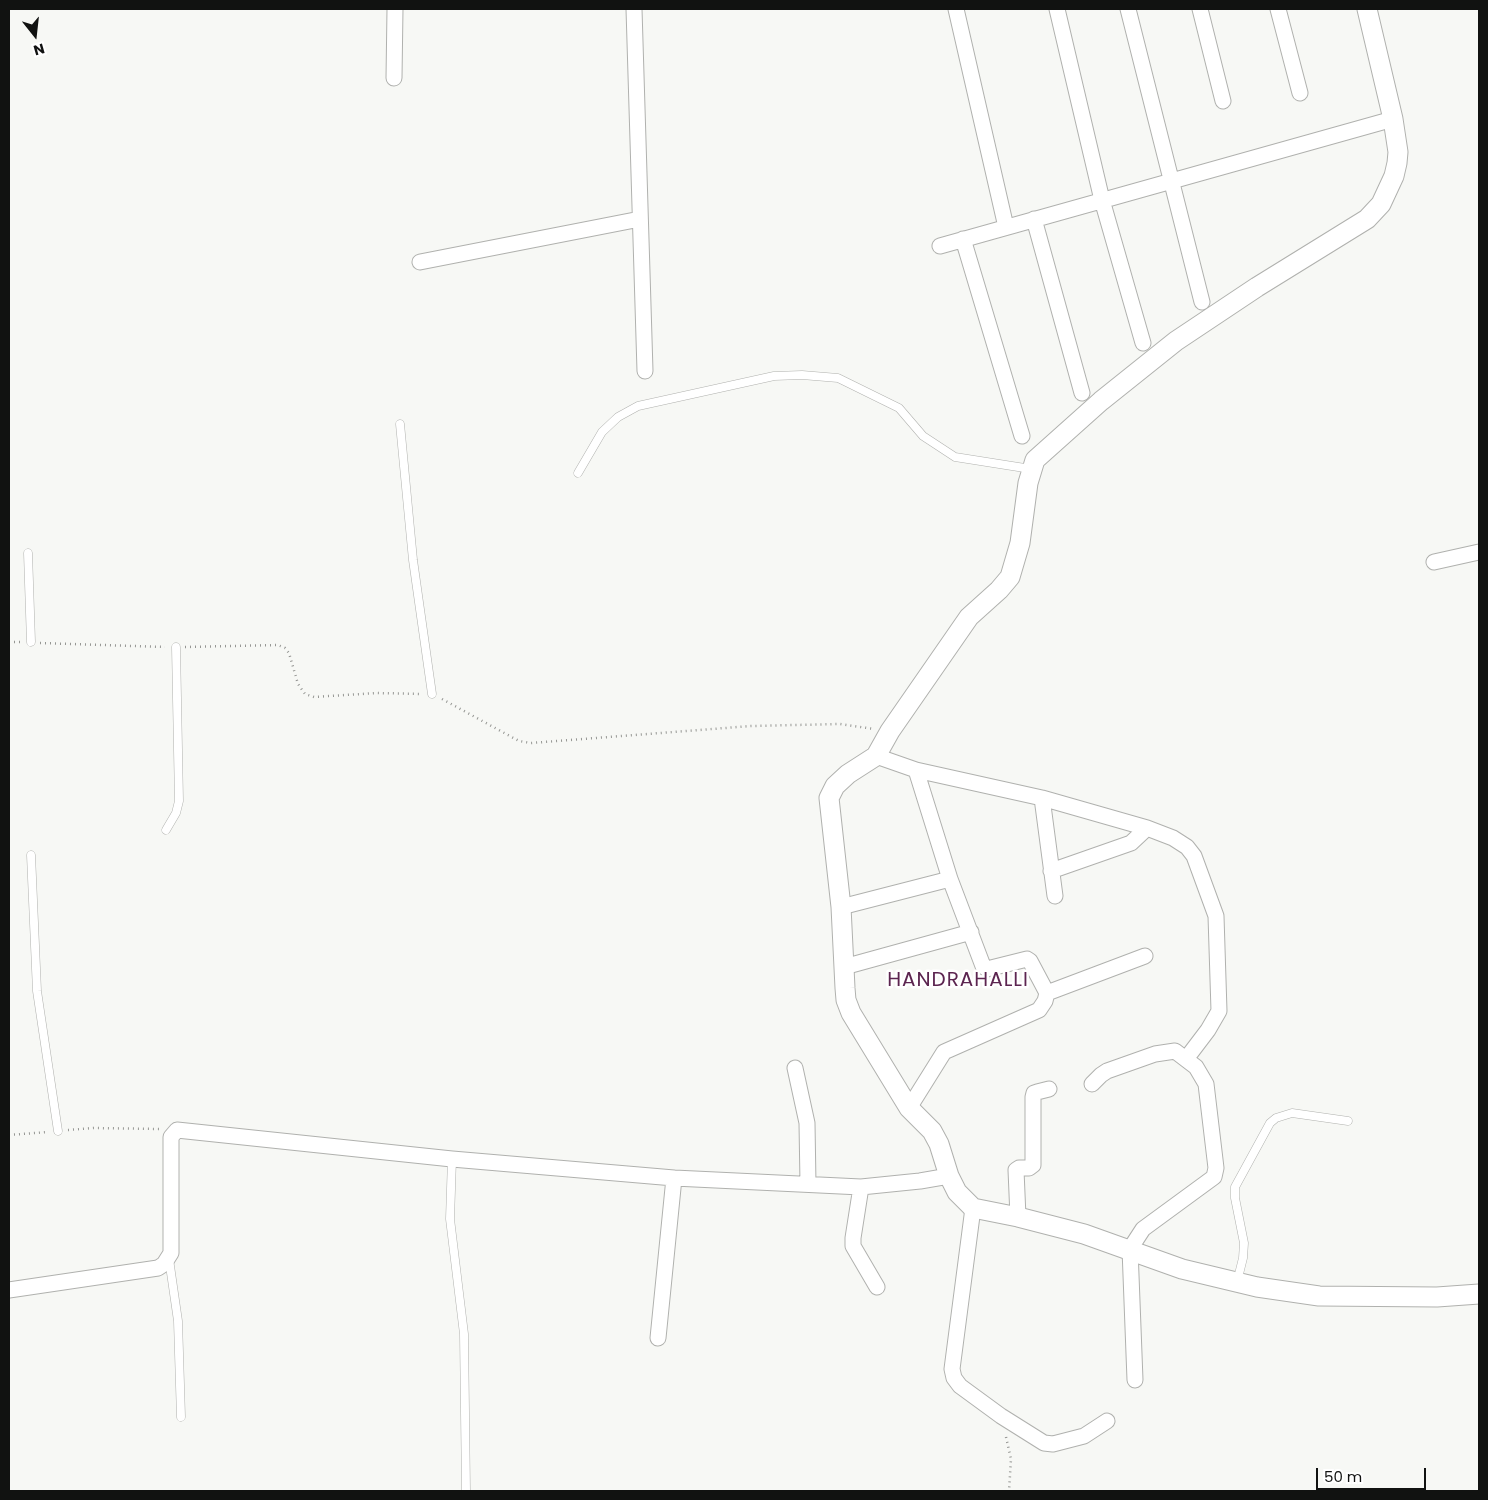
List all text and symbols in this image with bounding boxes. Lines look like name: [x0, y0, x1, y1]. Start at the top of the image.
north arrow: [10, 10, 60, 60]
text: N: [31, 38, 47, 60]
district label: HANDRAHALLI: [886, 969, 1030, 993]
scale bar: [1318, 1458, 1428, 1490]
text: 50 m: [1324, 1466, 1362, 1487]

